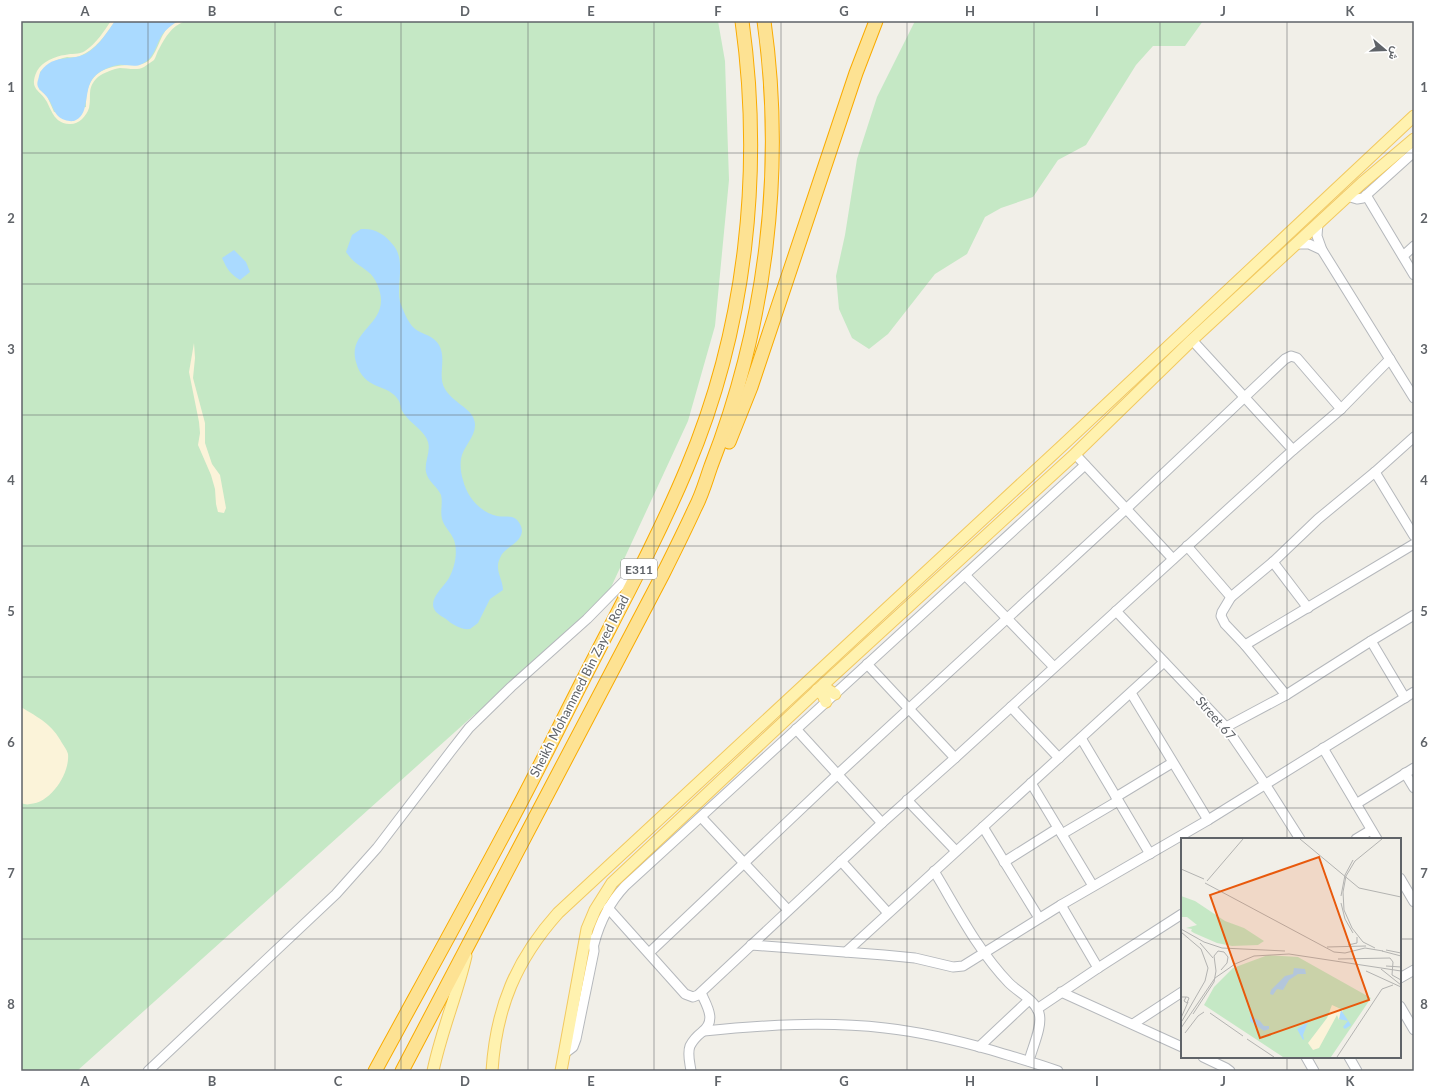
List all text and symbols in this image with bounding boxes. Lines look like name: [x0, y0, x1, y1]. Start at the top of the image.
text: A: [79, 3, 90, 19]
text: B: [208, 3, 217, 19]
text: C: [334, 3, 343, 19]
text: D: [460, 3, 470, 19]
text: E: [587, 3, 595, 19]
text: F: [714, 3, 722, 19]
text: G: [839, 3, 849, 19]
text: H: [965, 3, 975, 19]
text: I: [1095, 3, 1099, 19]
text: J: [1220, 3, 1226, 19]
text: K: [1346, 3, 1356, 19]
north arrow: [1365, 30, 1405, 70]
text: ش: [1386, 45, 1403, 62]
text: 1: [7, 79, 15, 95]
text: 1: [1420, 79, 1428, 95]
text: 2: [7, 210, 15, 226]
text: 2: [1420, 210, 1428, 226]
text: 3: [7, 341, 15, 357]
text: 3: [1420, 341, 1428, 357]
text: 4: [7, 472, 15, 488]
text: 4: [1420, 472, 1428, 488]
road number: E311: [621, 559, 657, 579]
street label: Sheikh Mohammed Bin Zayed Road: [526, 592, 632, 780]
text: 5: [7, 603, 15, 619]
text: 5: [1420, 603, 1428, 619]
street label: Street 67: [1193, 693, 1240, 743]
text: 6: [7, 734, 15, 750]
text: 6: [1420, 734, 1428, 750]
inset map: [1181, 838, 1401, 1058]
text: 7: [7, 865, 15, 881]
text: 7: [1420, 865, 1428, 881]
text: 8: [7, 996, 15, 1012]
text: 8: [1420, 996, 1428, 1012]
text: A: [79, 1073, 90, 1089]
text: B: [208, 1073, 217, 1089]
text: C: [334, 1073, 343, 1089]
text: D: [460, 1073, 470, 1089]
text: E: [587, 1073, 595, 1089]
text: F: [714, 1073, 722, 1089]
text: G: [839, 1073, 849, 1089]
text: H: [965, 1073, 975, 1089]
text: I: [1095, 1073, 1099, 1089]
text: J: [1220, 1073, 1226, 1089]
text: K: [1346, 1073, 1356, 1089]

